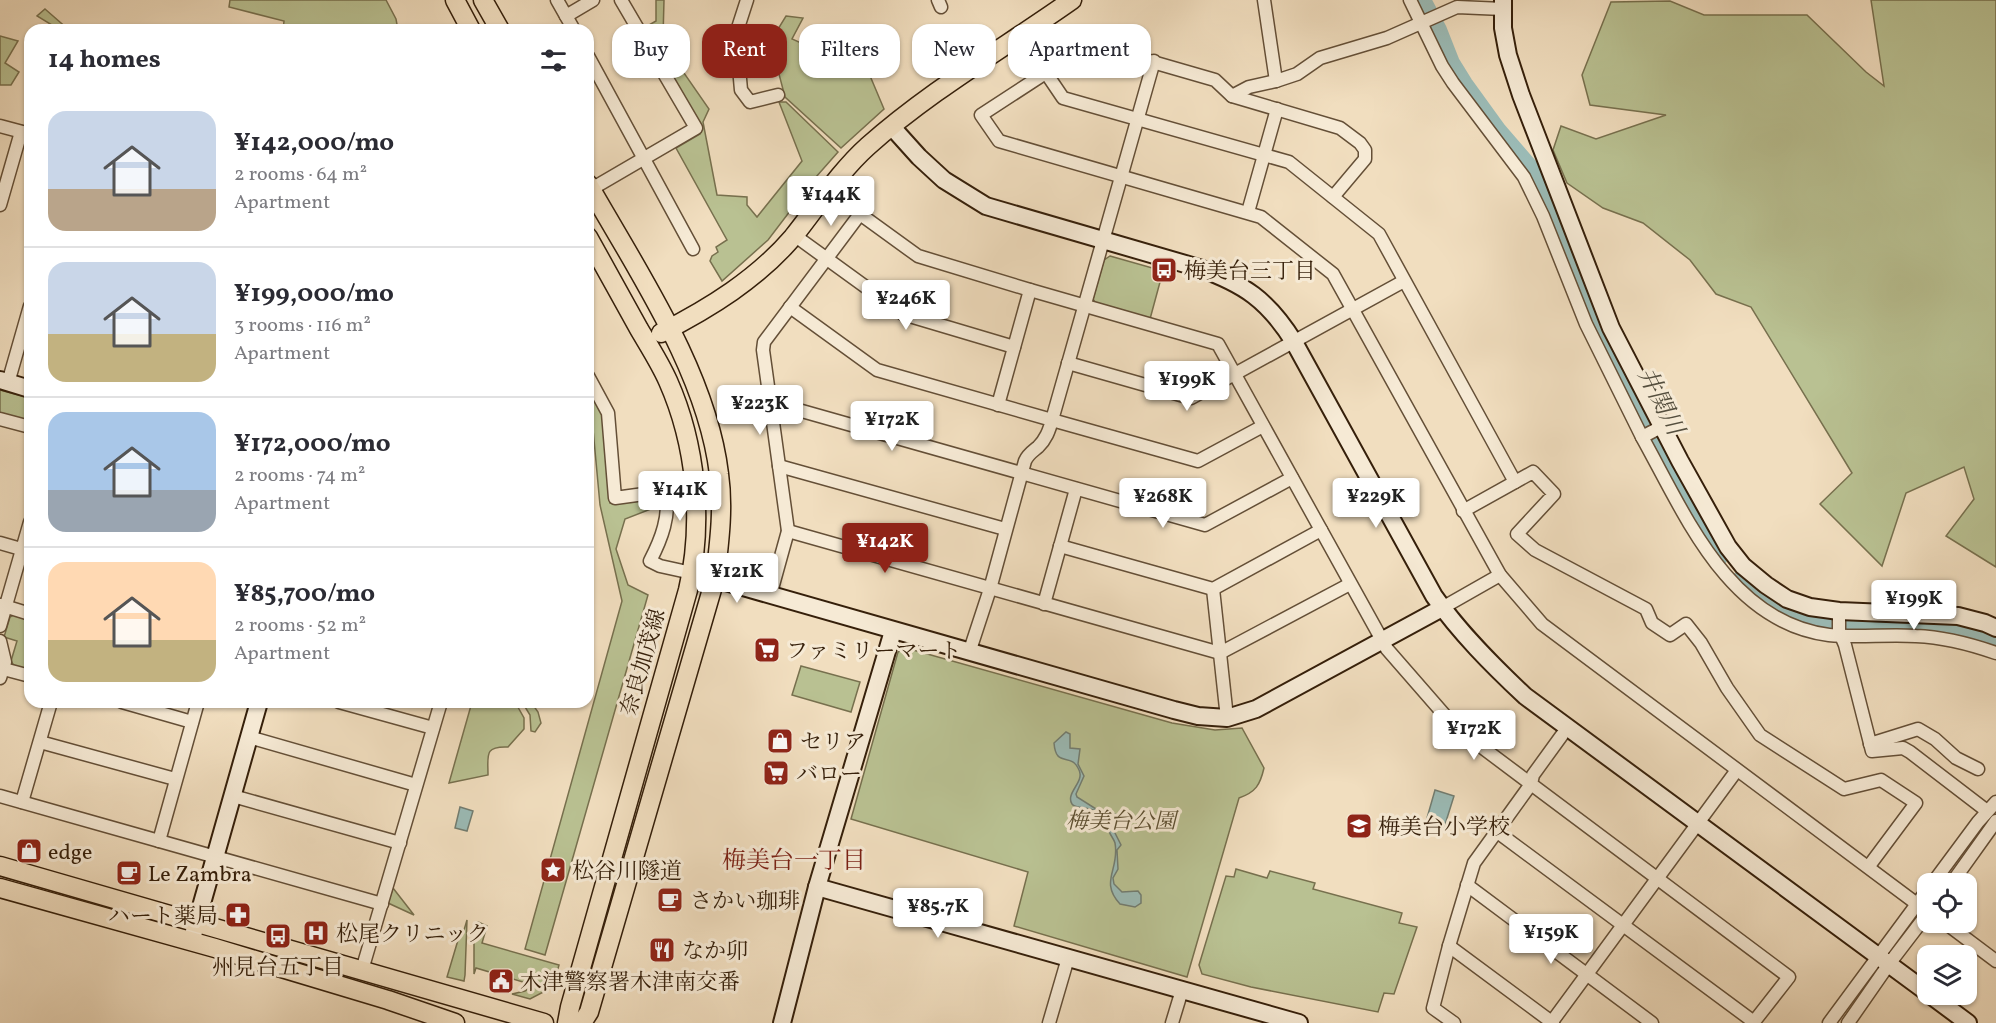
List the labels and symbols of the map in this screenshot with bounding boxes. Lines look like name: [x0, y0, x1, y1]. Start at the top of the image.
pin: ¥144K: [789, 176, 873, 227]
bus stop icon: 梅美台三丁目: [1149, 255, 1179, 285]
place label: 梅美台三丁目: [1184, 257, 1316, 288]
pin: ¥246K: [864, 280, 948, 331]
pin: ¥199K: [1145, 361, 1229, 412]
water label: 井関川: [1628, 362, 1692, 444]
pin: ¥223K: [718, 385, 802, 436]
pin: ¥172K: [850, 401, 934, 452]
pin: ¥141K: [638, 471, 722, 522]
pin: ¥268K: [1121, 478, 1205, 529]
pin: ¥229K: [1334, 478, 1418, 529]
pin: ¥142K: [843, 523, 927, 574]
pin: ¥121K: [695, 553, 779, 604]
pin: ¥199K: [1872, 580, 1956, 631]
street label: 奈良加茂線: [614, 606, 674, 720]
supermarket icon: ファミリーマート: [752, 635, 782, 665]
place label: ファミリーマート: [786, 637, 962, 668]
pin: ¥172K: [1432, 710, 1516, 761]
shop icon: セリア: [765, 726, 795, 756]
place label: セリア: [800, 728, 866, 759]
supermarket icon: バロー: [761, 758, 791, 788]
place label: バロー: [796, 760, 862, 791]
park label: 梅美台公園: [1066, 807, 1179, 838]
school or university icon: 梅美台小学校: [1344, 811, 1374, 841]
place label: 梅美台小学校: [1378, 813, 1510, 844]
shop icon: edge: [14, 836, 44, 866]
place label: edge: [48, 838, 93, 869]
district label: 梅美台一丁目: [722, 845, 866, 879]
place icon: 松谷川隧道: [538, 855, 568, 885]
place label: 松谷川隧道: [572, 857, 682, 888]
cafe icon: Le Zambra: [114, 858, 144, 888]
place label: Le Zambra: [148, 860, 252, 891]
cafe icon: さかい珈琲: [655, 885, 685, 915]
place label: さかい珈琲: [690, 887, 800, 918]
pin: ¥85.7K: [889, 888, 987, 939]
pharmacy icon: ハート薬局: [223, 900, 253, 930]
place label: ハート薬局: [108, 902, 218, 933]
pin: ¥159K: [1509, 914, 1593, 965]
hospital icon: 松尾クリニック: [301, 918, 331, 948]
place label: 松尾クリニック: [336, 920, 489, 951]
bus stop icon: 州見台五丁目: [263, 921, 293, 951]
restaurant icon: なか卯: [647, 935, 677, 965]
place label: なか卯: [682, 937, 748, 968]
place label: 州見台五丁目: [212, 953, 344, 984]
public building icon: 木津警察署木津南交番: [486, 966, 516, 996]
place label: 木津警察署木津南交番: [520, 968, 740, 999]

